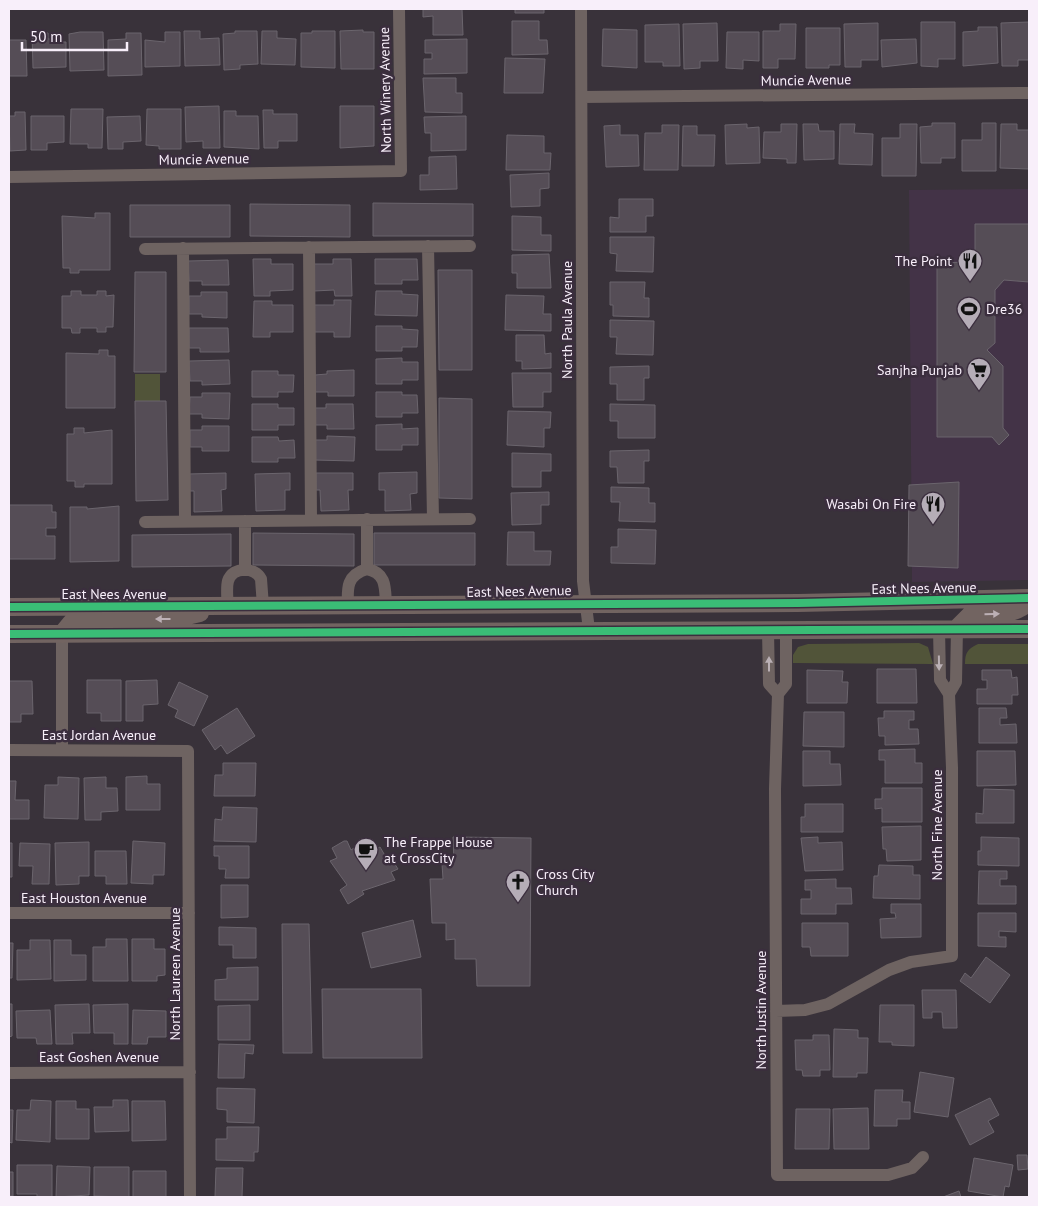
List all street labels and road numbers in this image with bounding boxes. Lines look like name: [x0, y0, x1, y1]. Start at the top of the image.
street label: North Winery Avenue: [375, 27, 395, 153]
street label: Muncie Avenue: [761, 70, 851, 90]
street label: Muncie Avenue: [159, 149, 249, 169]
street label: North Paula Avenue: [558, 261, 576, 379]
street label: East Nees Avenue: [871, 578, 977, 598]
street label: East Nees Avenue: [466, 581, 572, 601]
street label: East Nees Avenue: [61, 585, 167, 603]
street label: East Jordan Avenue: [42, 726, 156, 744]
street label: North Fine Avenue: [928, 769, 946, 881]
street label: East Houston Avenue: [21, 889, 147, 907]
street label: North Laureen Avenue: [166, 907, 184, 1041]
street label: North Justin Avenue: [752, 951, 770, 1069]
street label: East Goshen Avenue: [39, 1048, 159, 1066]

